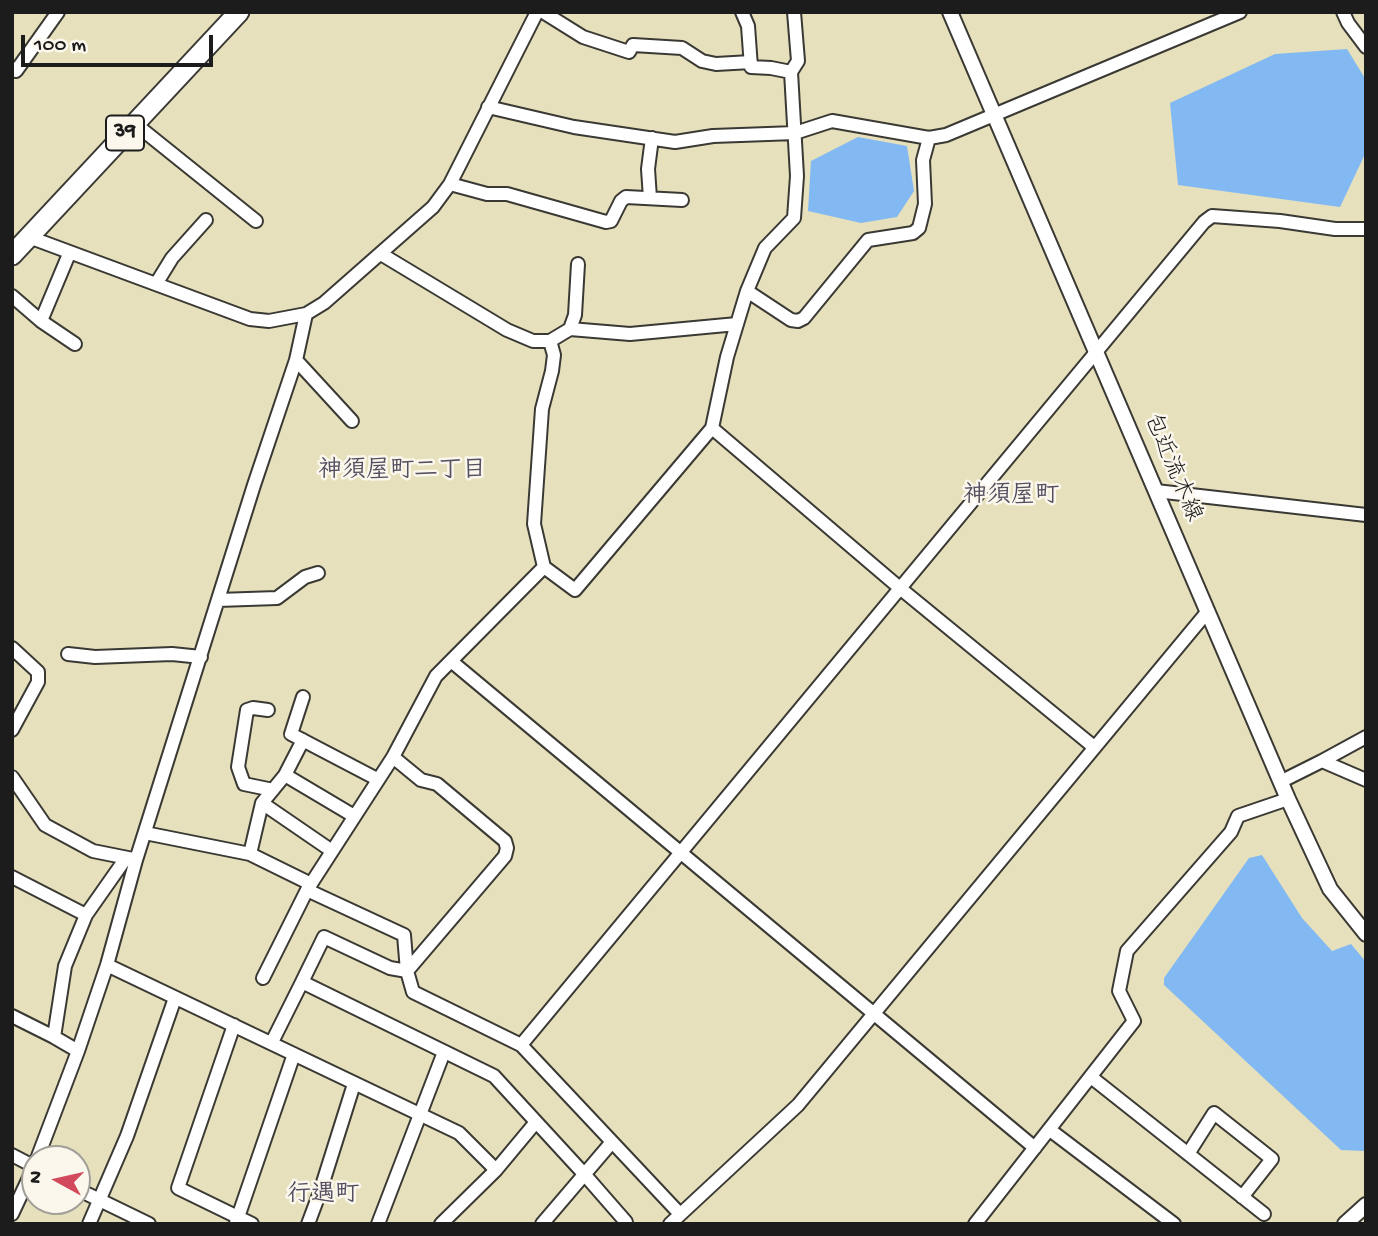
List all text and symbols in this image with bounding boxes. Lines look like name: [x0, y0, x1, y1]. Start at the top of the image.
scale bar: [24, 21, 217, 65]
text: 100 m: [34, 34, 86, 59]
road number: 39: [106, 116, 144, 150]
street label: 包近流木線: [1136, 410, 1206, 526]
district label: 神須屋町二丁目: [318, 458, 486, 486]
district label: 神須屋町: [963, 483, 1059, 511]
north arrow: [21, 1145, 91, 1215]
text: N: [24, 1170, 49, 1185]
district label: 行遇町: [287, 1182, 359, 1210]

